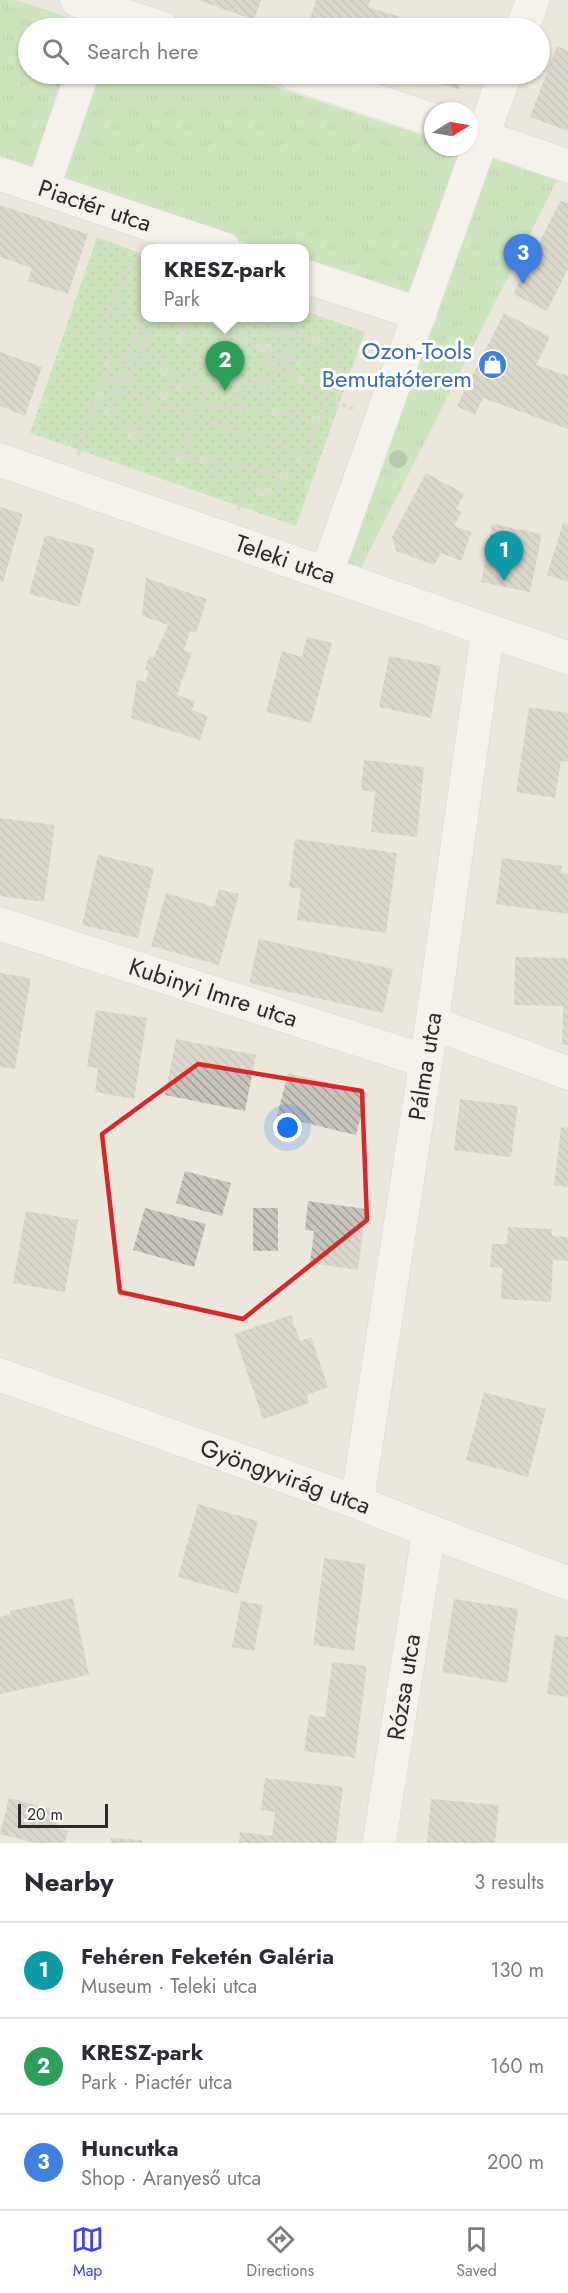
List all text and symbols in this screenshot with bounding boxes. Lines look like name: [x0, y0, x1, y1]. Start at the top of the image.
search box: [18, 18, 550, 84]
icon: search: [39, 35, 72, 68]
text: Search here: [87, 35, 198, 67]
north arrow: [424, 102, 478, 156]
street label: Piactér utca: [34, 170, 156, 241]
pin: 3: [504, 234, 542, 284]
popup: [141, 244, 309, 322]
text: KRESZ-park: [164, 253, 286, 285]
text: Park: [164, 285, 199, 314]
place label: Ozon-Tools Bemutatóterem: [322, 333, 472, 396]
pin: 2: [206, 342, 244, 391]
shop icon: Ozon-Tools Bemutatóterem: [477, 349, 509, 381]
street label: Teleki utca: [230, 525, 340, 593]
pin: 1: [484, 532, 524, 581]
street label: Kubinyi Imre utca: [125, 949, 302, 1036]
street label: Pálma utca: [399, 1010, 450, 1123]
your location: [273, 1113, 302, 1142]
street label: Gyöngyvirág utca: [196, 1430, 376, 1523]
street label: Rózsa utca: [378, 1631, 429, 1743]
scale bar: [18, 1801, 108, 1828]
text: 20 m: [27, 1803, 63, 1826]
text: Nearby: [24, 1863, 113, 1901]
text: 3 results: [474, 1868, 544, 1897]
text: Fehéren Feketén Galéria: [81, 1940, 334, 1972]
text: 1: [38, 1956, 49, 1985]
text: 130 m: [490, 1956, 544, 1985]
text: Museum · Teleki utca: [81, 1972, 257, 2001]
text: KRESZ-park: [81, 2036, 203, 2068]
text: 2: [37, 2052, 50, 2081]
text: 160 m: [490, 2052, 544, 2081]
text: Park · Piactér utca: [81, 2068, 232, 2097]
text: Huncutka: [81, 2132, 179, 2164]
text: 3: [37, 2148, 50, 2177]
text: 200 m: [487, 2148, 544, 2177]
text: Shop · Aranyeső utca: [81, 2164, 261, 2193]
tab: Map: [71, 2223, 104, 2282]
tab: Directions: [246, 2223, 314, 2282]
tab: Saved: [456, 2223, 497, 2282]

